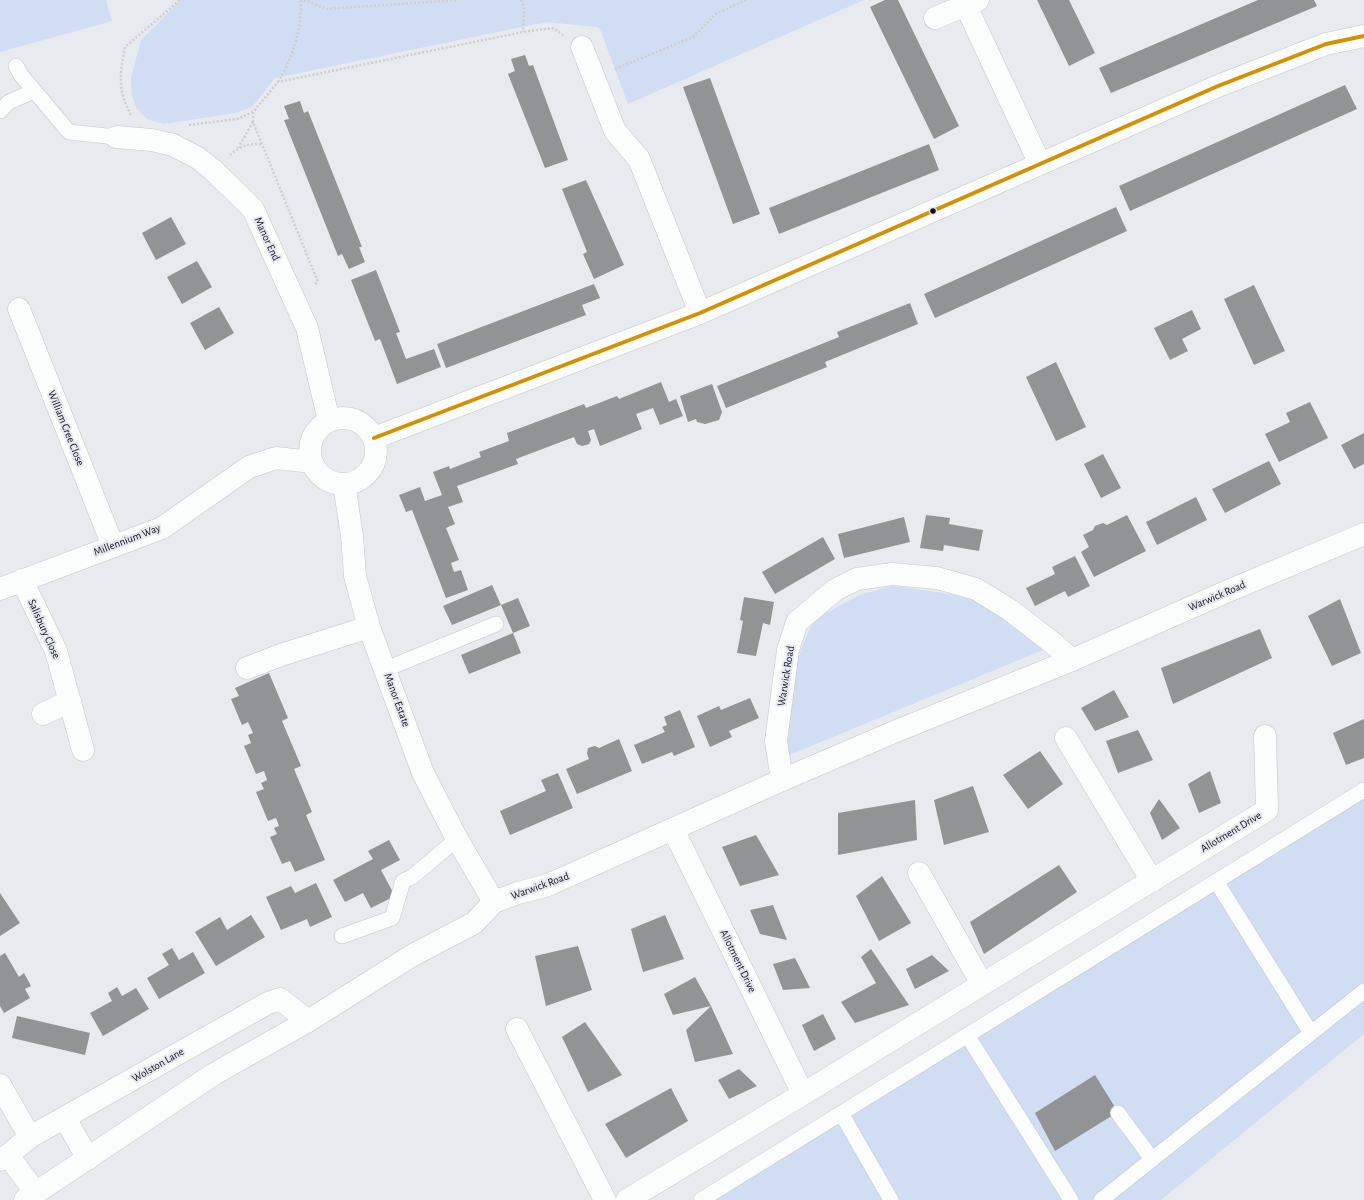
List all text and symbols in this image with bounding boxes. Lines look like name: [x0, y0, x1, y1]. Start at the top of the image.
unlabelled marker: [928, 206, 938, 216]
street label: Manor End: [251, 215, 283, 263]
street label: William Cree Close: [45, 388, 87, 468]
street label: Millennium Way: [92, 521, 162, 559]
street label: Warwick Road: [1186, 578, 1248, 614]
street label: Salisbury Close: [25, 597, 63, 661]
street label: Warwick Road: [775, 645, 797, 707]
street label: Manor Estate: [381, 671, 413, 729]
street label: Allotment Drive: [1198, 809, 1264, 855]
street label: Warwick Road: [509, 869, 571, 903]
street label: Allotment Drive: [717, 927, 759, 995]
street label: Wolston Lane: [130, 1045, 186, 1085]

